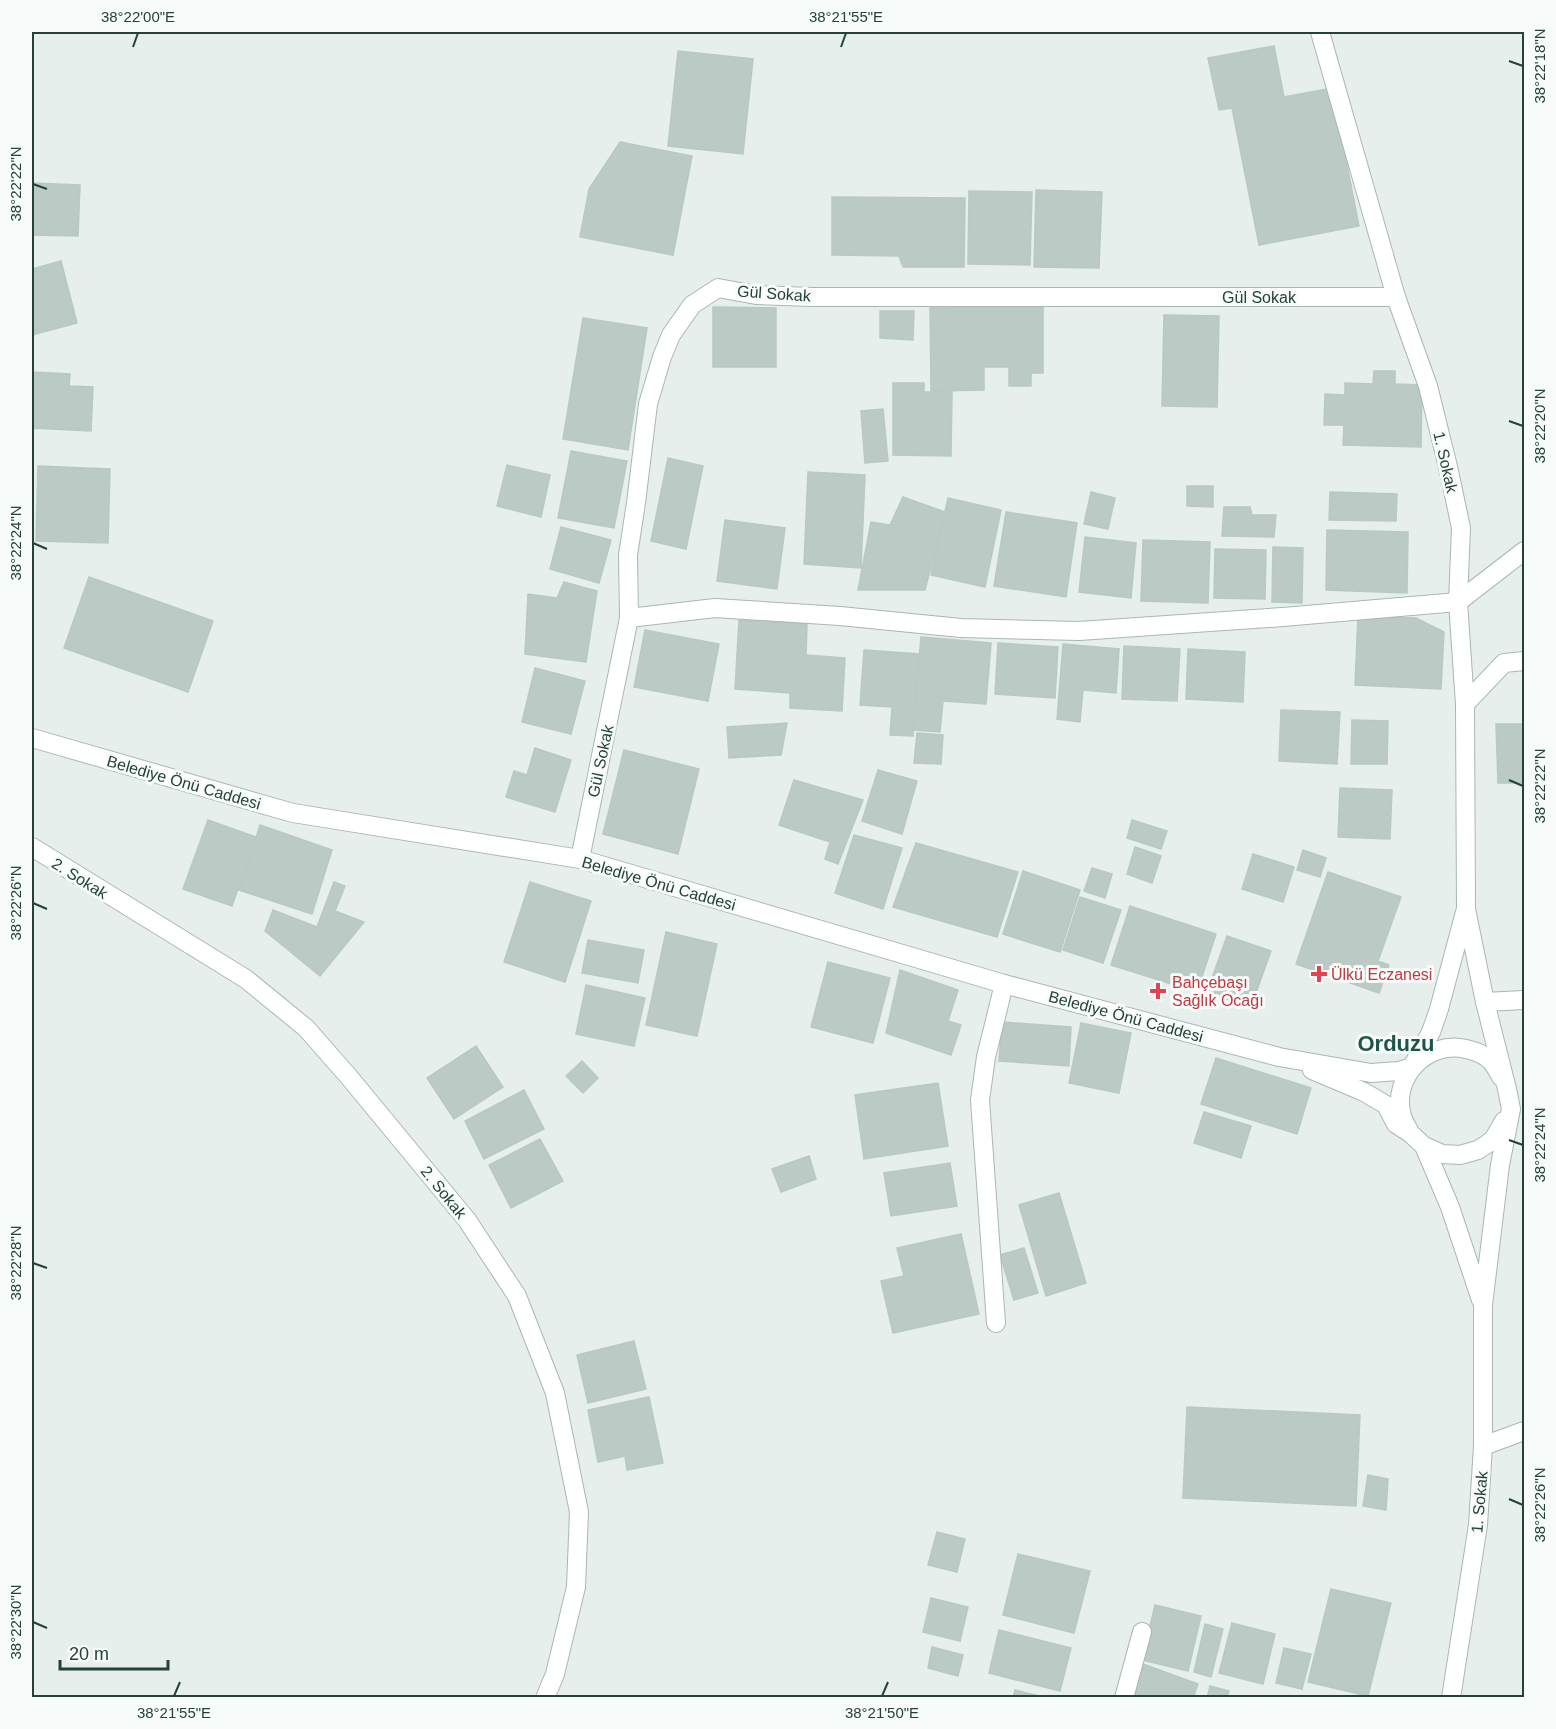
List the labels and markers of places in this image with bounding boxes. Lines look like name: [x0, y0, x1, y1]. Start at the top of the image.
place label: Ülkü Eczanesi: [1331, 966, 1432, 983]
marker: Ülkü Eczanesi: [1312, 967, 1326, 981]
place label: Bahçebaşı Sağlık Ocağı: [1172, 974, 1264, 1009]
marker: Bahçebaşı Sağlık Ocağı: [1149, 982, 1167, 1000]

